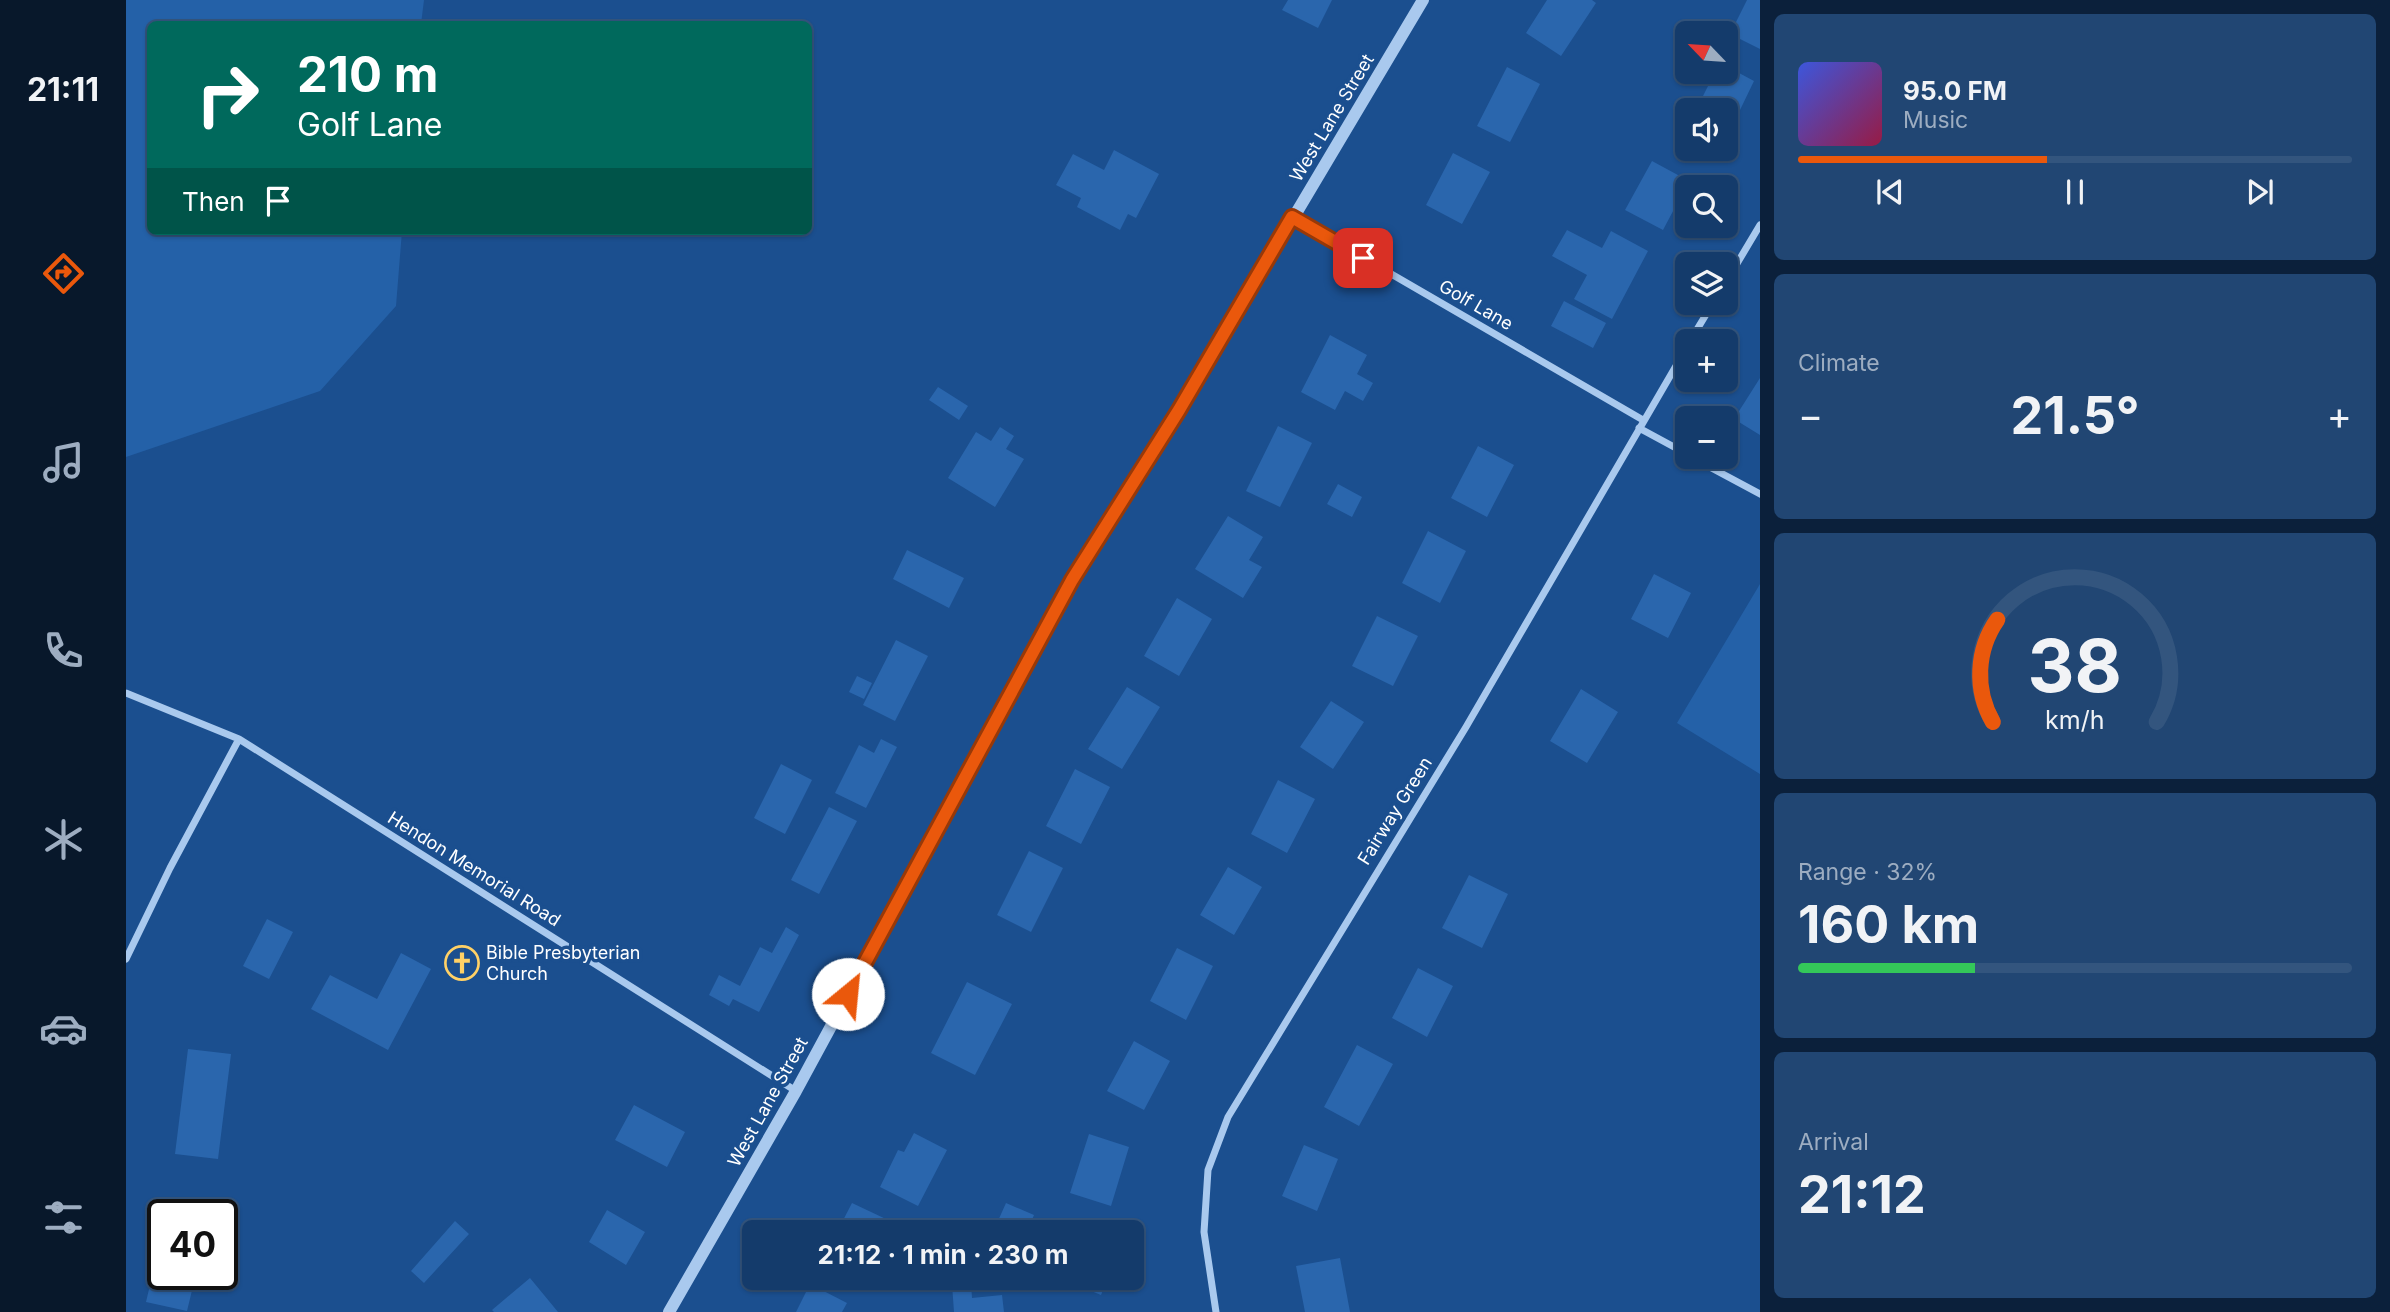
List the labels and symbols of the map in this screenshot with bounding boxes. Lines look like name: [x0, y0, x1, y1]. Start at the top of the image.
north arrow: [1675, 21, 1738, 84]
street label: West Lane Street: [1285, 50, 1378, 185]
pin: [1333, 228, 1393, 288]
street label: Golf Lane: [1436, 275, 1517, 334]
street label: Fairway Green: [1353, 753, 1436, 868]
street label: Hendon Memorial Road: [384, 807, 565, 930]
place label: Bible Presbyterian Church: [486, 942, 640, 984]
church icon: Bible Presbyterian Church: [443, 944, 481, 982]
position arrow: [811, 957, 885, 1031]
street label: West Lane Street: [723, 1033, 812, 1170]
speed limit sign: 40: [147, 1199, 238, 1290]

